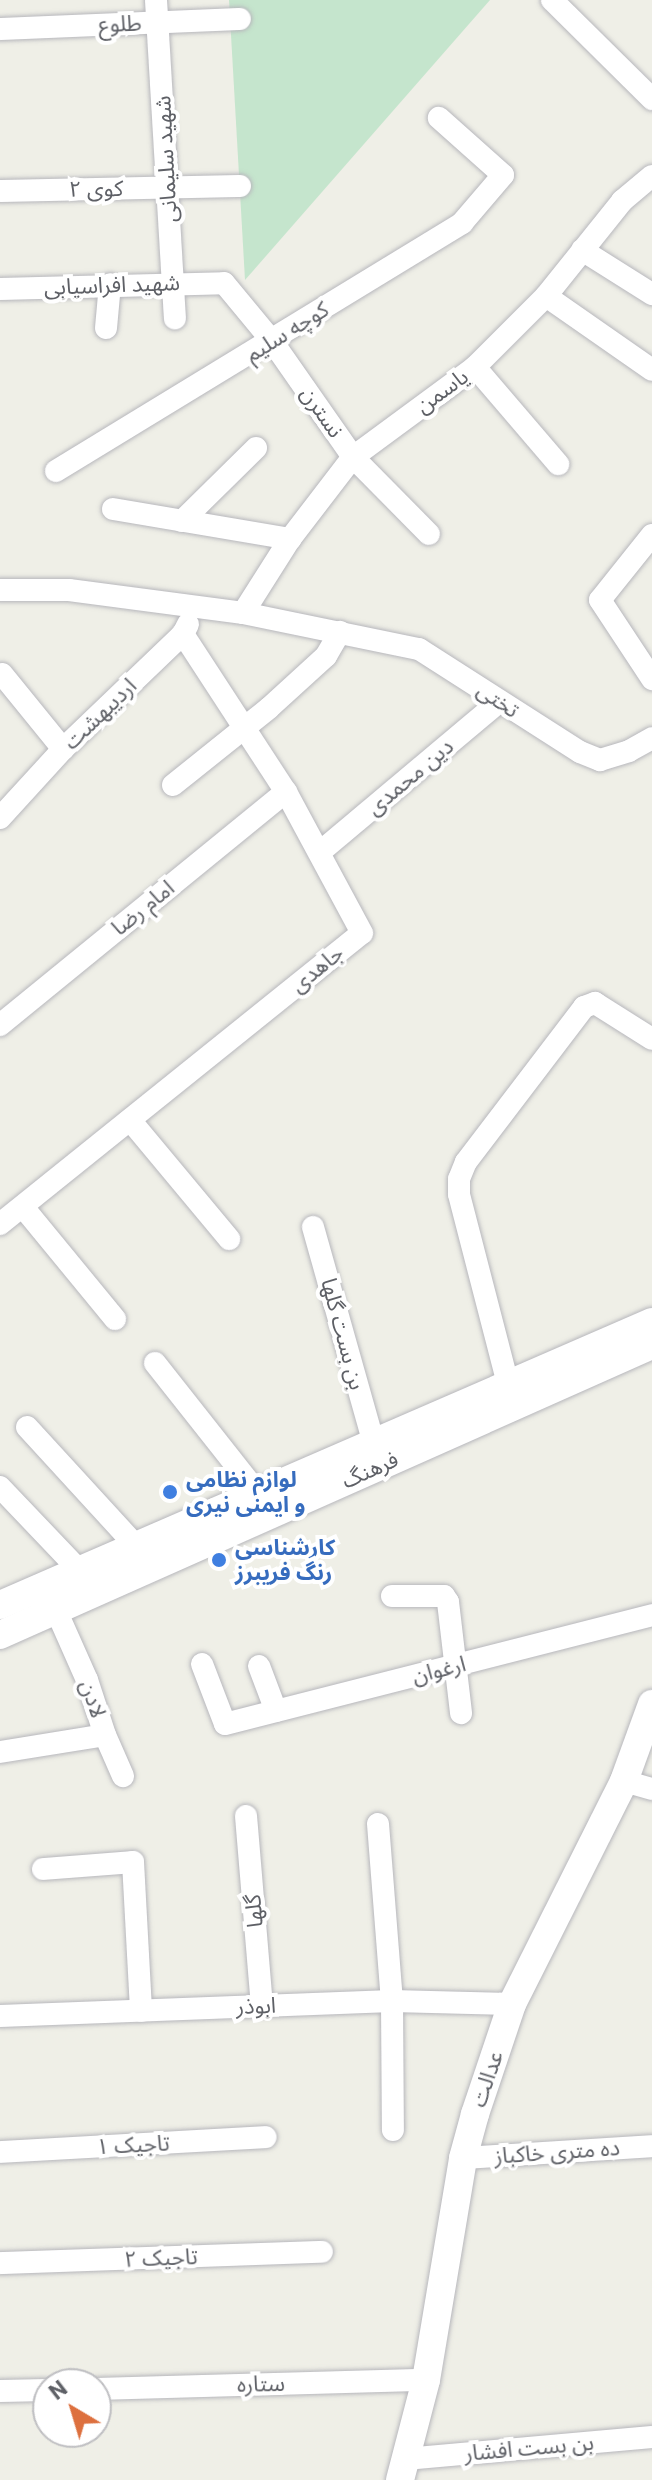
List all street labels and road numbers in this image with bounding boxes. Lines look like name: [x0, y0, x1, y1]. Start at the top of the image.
street label: طلوع: [98, 10, 142, 38]
street label: شهید سلیمانی: [149, 95, 183, 223]
street label: کوی ۲: [69, 175, 123, 203]
street label: شهید افراسیابی: [43, 269, 181, 301]
street label: کوچه سلیم: [241, 296, 333, 368]
street label: یاسمن: [410, 363, 474, 419]
street label: نسترن: [295, 381, 349, 443]
street label: اردیبهشت: [58, 673, 142, 755]
street label: تختی: [472, 676, 524, 724]
street label: دین محمدی: [361, 733, 459, 821]
street label: امام رضا: [106, 875, 180, 941]
street label: جاهدی: [285, 940, 349, 998]
street label: بن بست گلها: [315, 1275, 371, 1393]
street label: فرهنگ: [338, 1446, 402, 1494]
street label: ارغوان: [409, 1651, 469, 1689]
street label: لادن: [74, 1677, 112, 1721]
street label: گلها: [239, 1893, 269, 1929]
street label: ابوذر: [235, 1992, 277, 2020]
street label: عدالت: [465, 2047, 509, 2111]
street label: تاجیک ۱: [96, 2130, 170, 2160]
street label: ده متری خاکباز: [493, 2134, 621, 2170]
street label: تاجیک ۲: [124, 2244, 198, 2272]
street label: ستاره: [237, 2370, 285, 2398]
street label: بن بست افشار: [463, 2429, 595, 2467]

